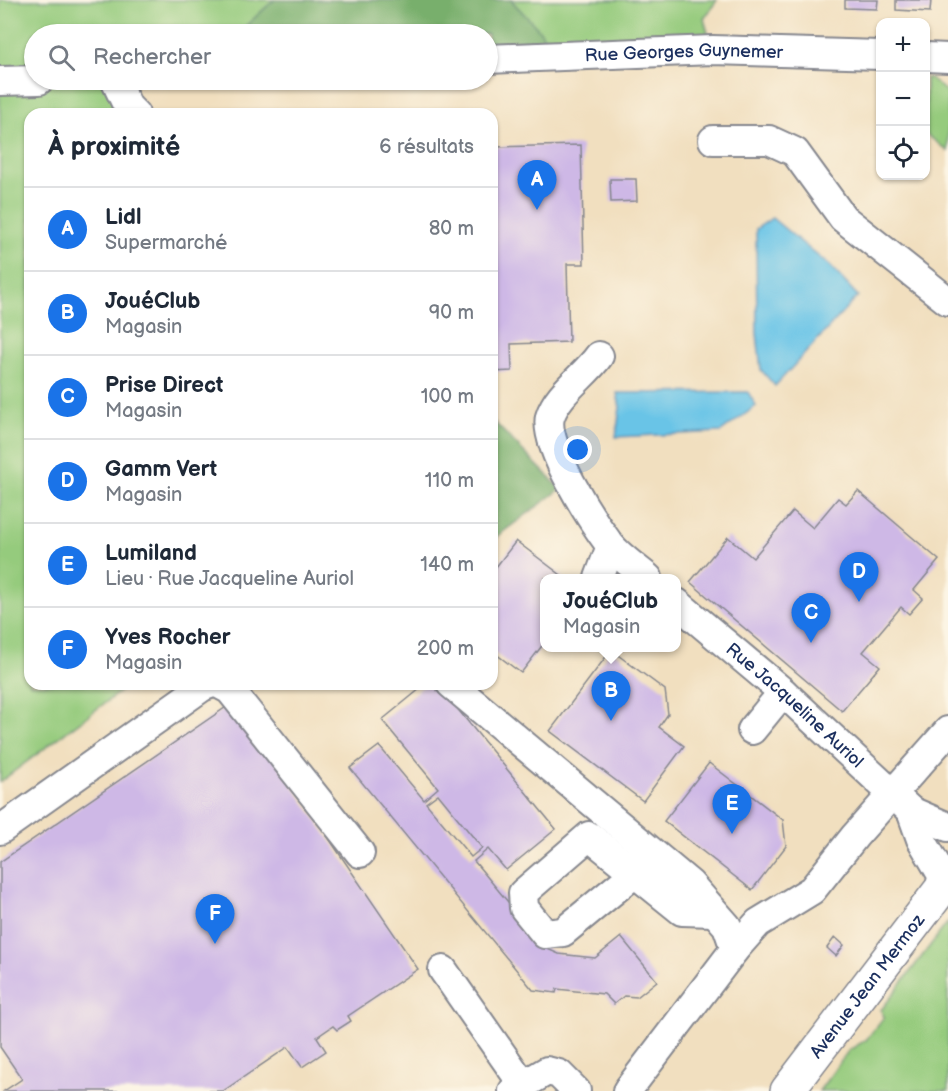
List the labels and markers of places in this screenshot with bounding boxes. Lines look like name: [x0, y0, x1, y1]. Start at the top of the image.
pin: A: [518, 160, 556, 210]
pin: D: [840, 552, 878, 602]
pin: C: [792, 594, 830, 643]
pin: B: [592, 672, 630, 721]
pin: E: [712, 784, 752, 834]
pin: F: [196, 894, 234, 944]

